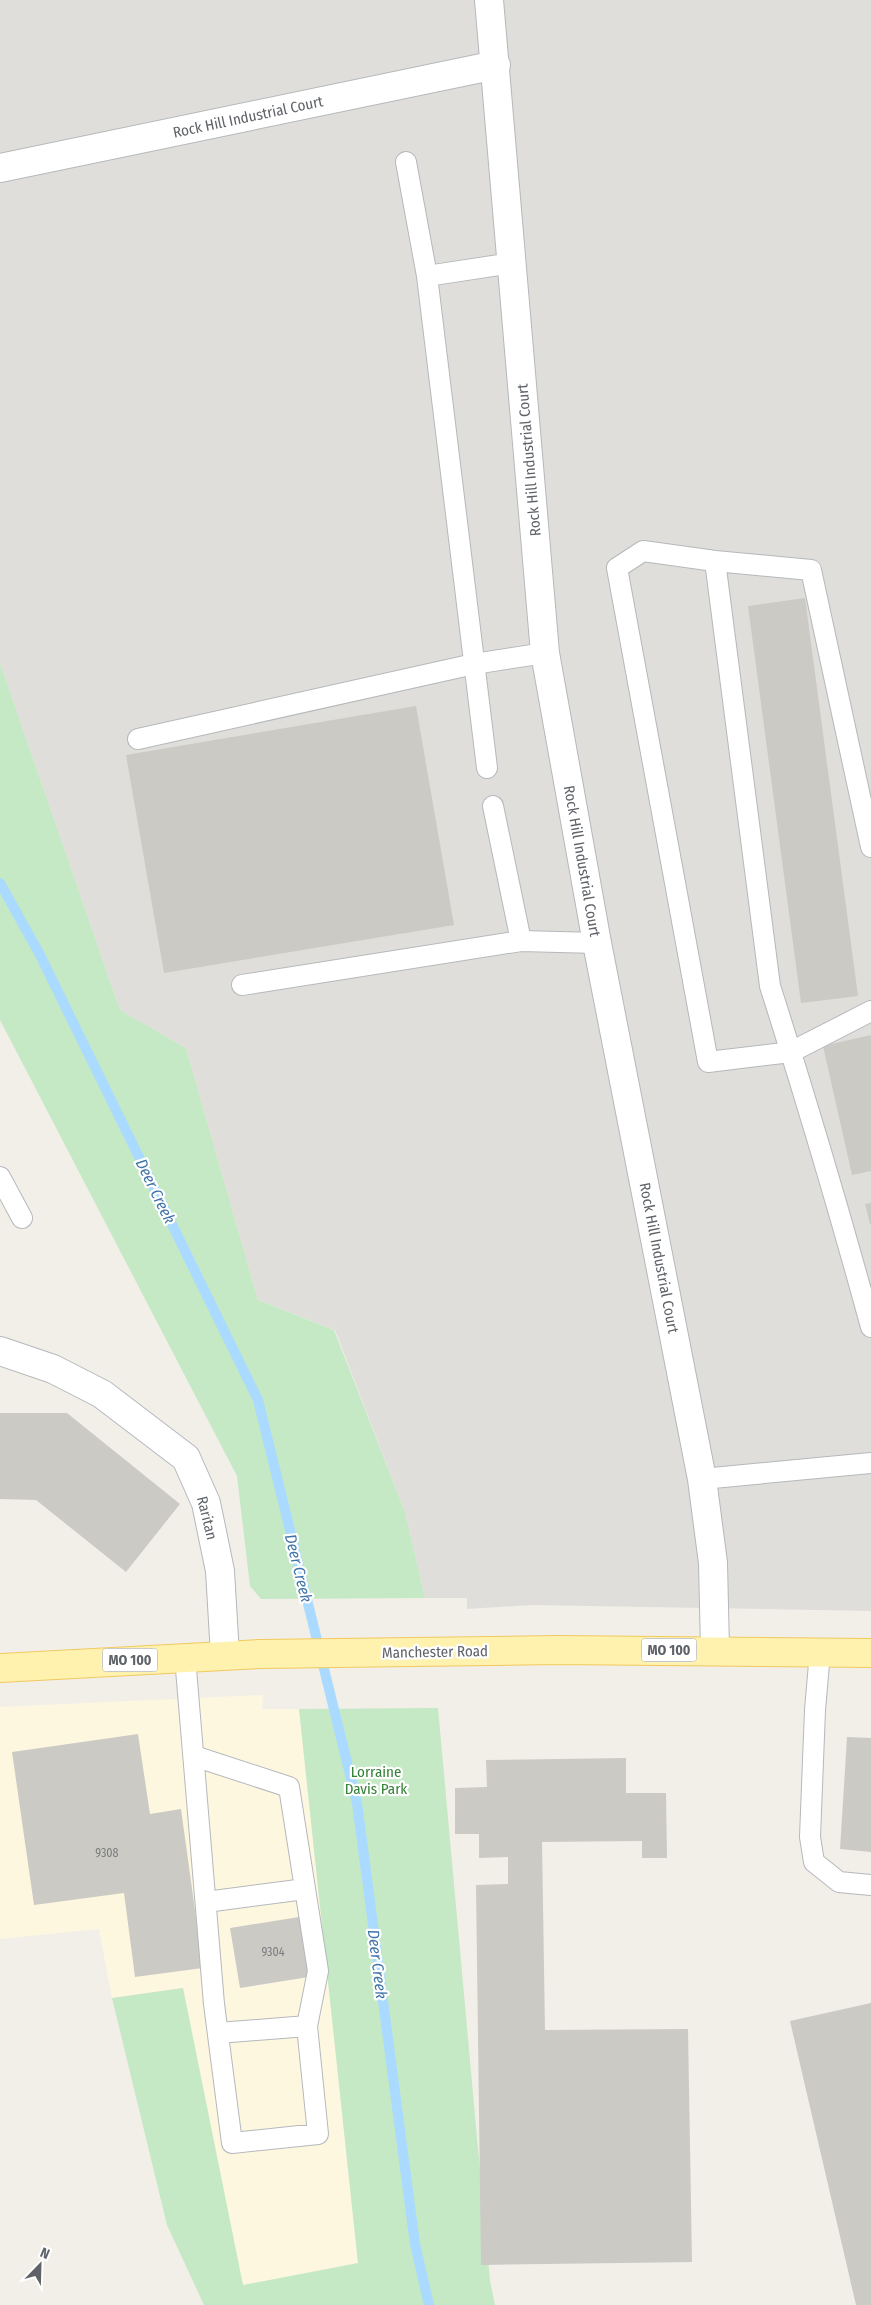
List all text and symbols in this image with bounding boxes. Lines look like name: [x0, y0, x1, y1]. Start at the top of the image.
street label: Rock Hill Industrial Court: [171, 92, 325, 142]
street label: Rock Hill Industrial Court: [513, 383, 545, 537]
street label: Rock Hill Industrial Court: [560, 784, 604, 938]
water label: Deer Creek: [132, 1156, 179, 1227]
street label: Rock Hill Industrial Court: [636, 1181, 682, 1335]
street label: Raritan: [193, 1494, 221, 1542]
water label: Deer Creek: [281, 1532, 316, 1604]
road number: MO 100: [642, 1638, 696, 1662]
street label: Manchester Road: [382, 1642, 488, 1662]
road number: MO 100: [102, 1648, 158, 1672]
park label: Lorraine Davis Park: [345, 1763, 407, 1798]
house number: 9308: [95, 1846, 119, 1860]
water label: Deer Creek: [364, 1928, 391, 2000]
house number: 9304: [261, 1945, 285, 1959]
north arrow: [15, 2240, 65, 2290]
text: N: [38, 2244, 52, 2263]

